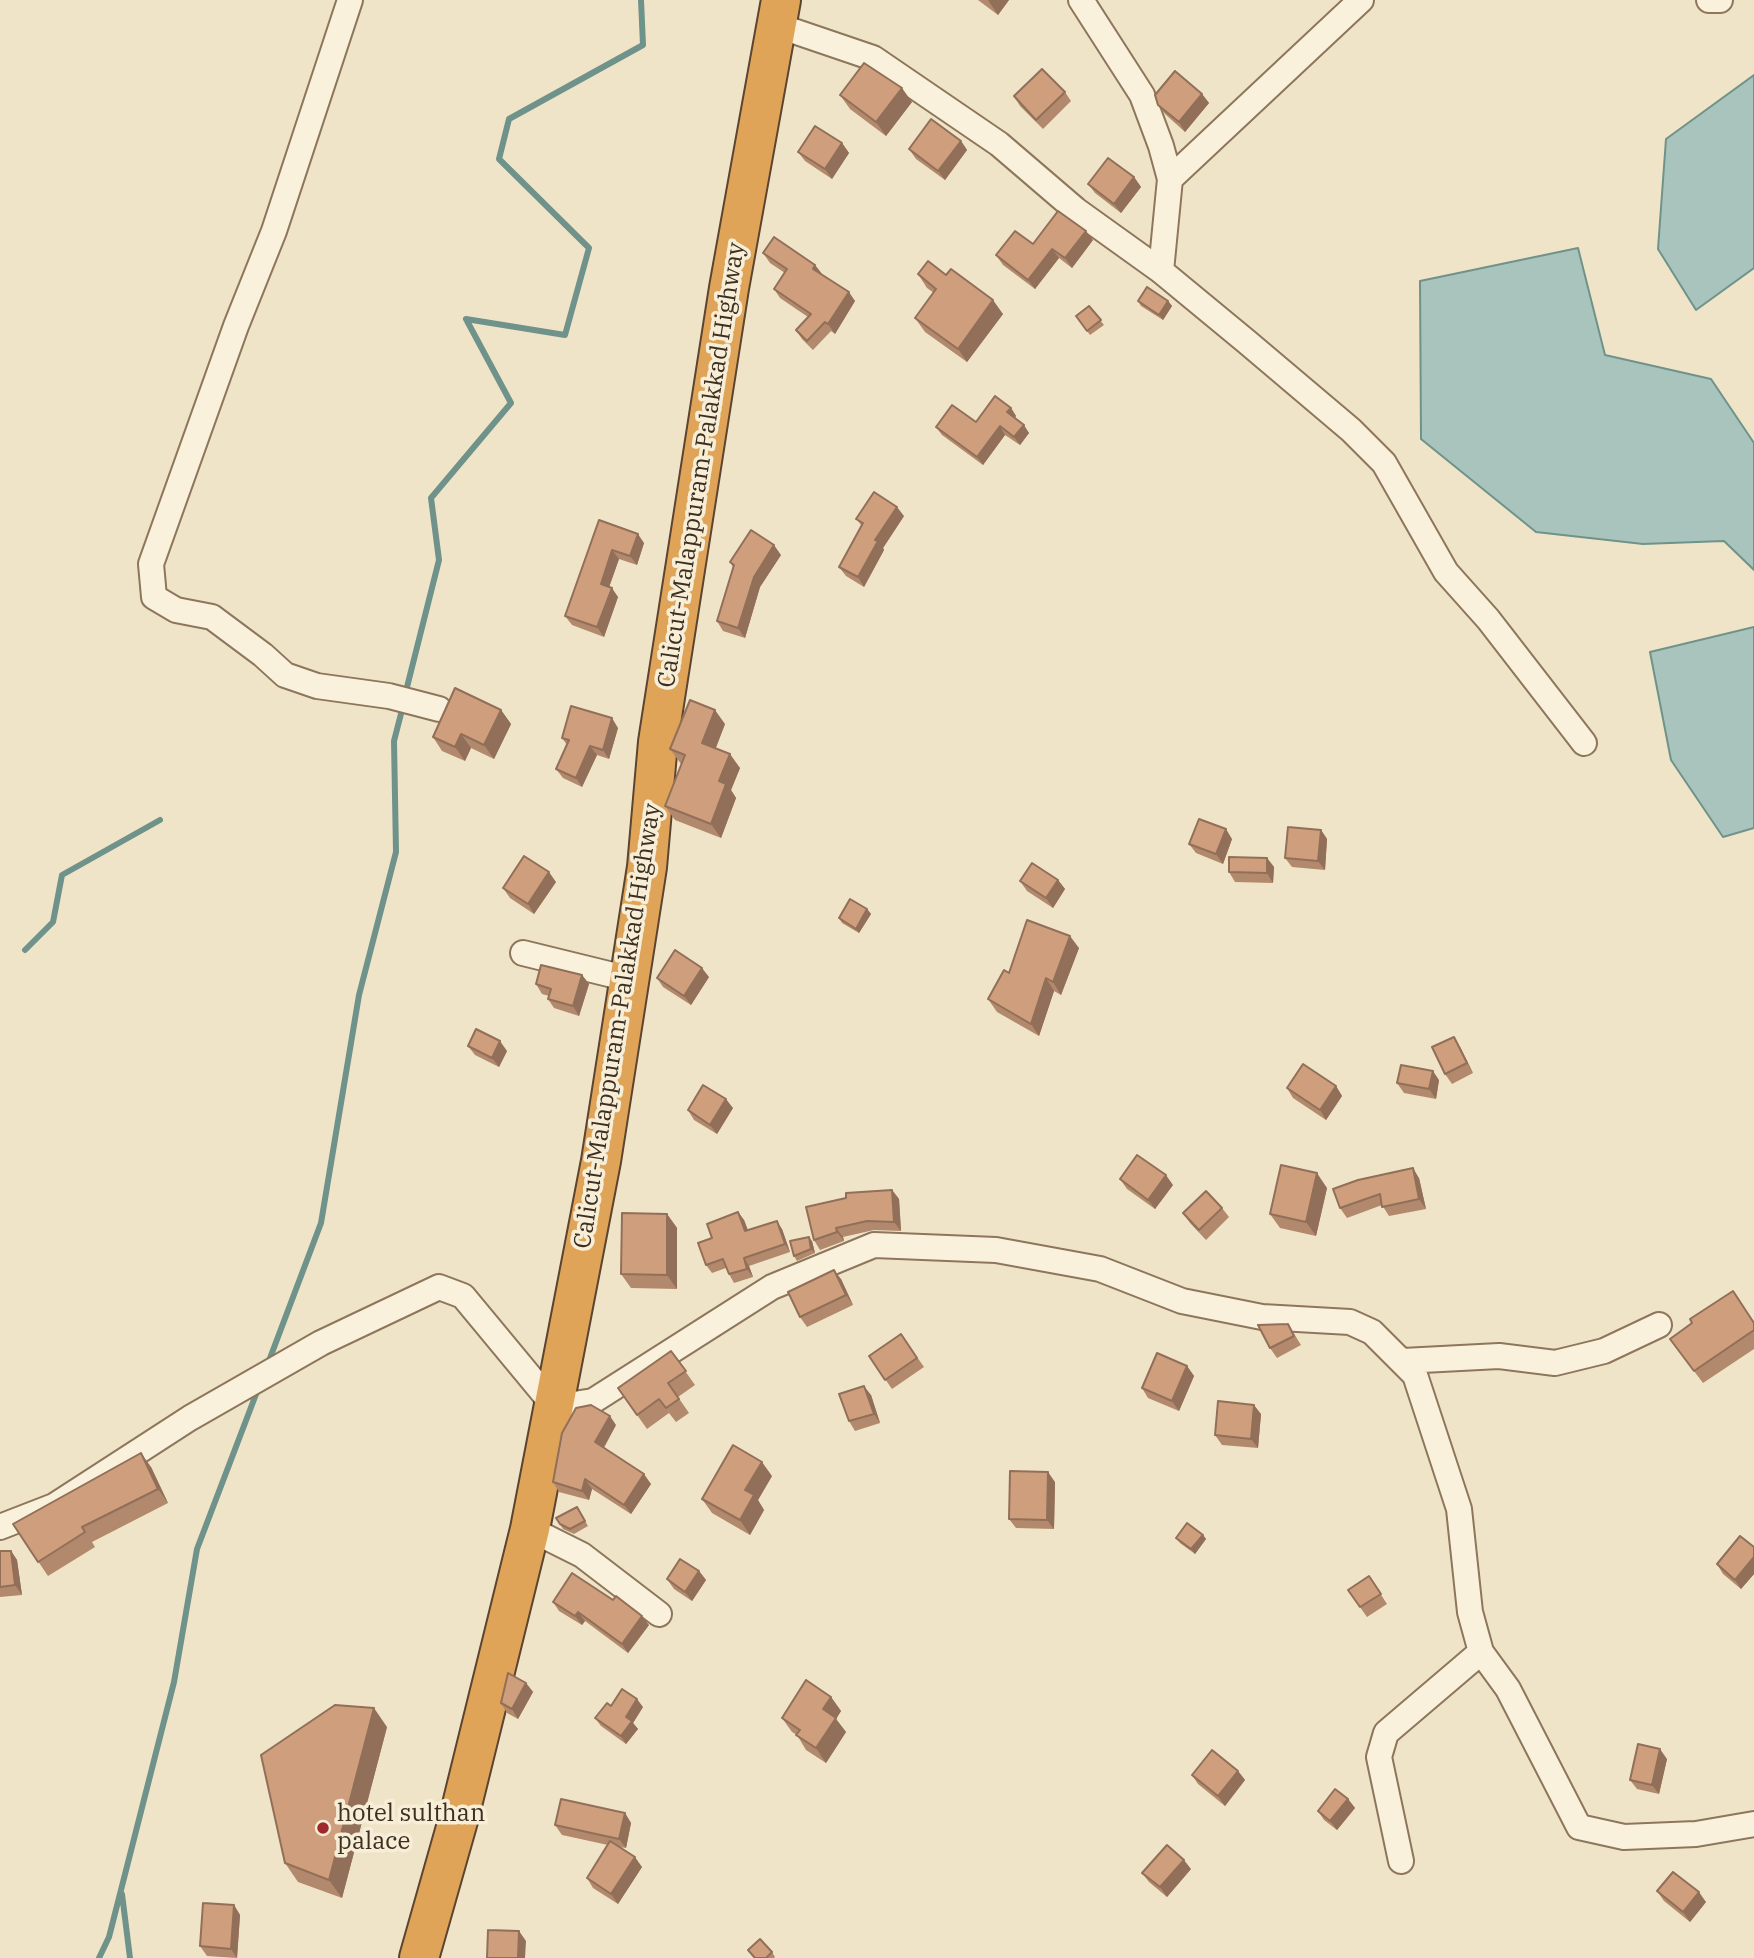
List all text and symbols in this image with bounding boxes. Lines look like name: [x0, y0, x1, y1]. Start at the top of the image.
street label: Calicut-Malappuram-Palakkad Highway: [653, 240, 751, 690]
street label: Calicut-Malappuram-Palakkad Highway: [569, 801, 667, 1251]
place label: hotel sulthan palace: [337, 1800, 485, 1856]
marker: hotel sulthan palace: [315, 1820, 331, 1836]

